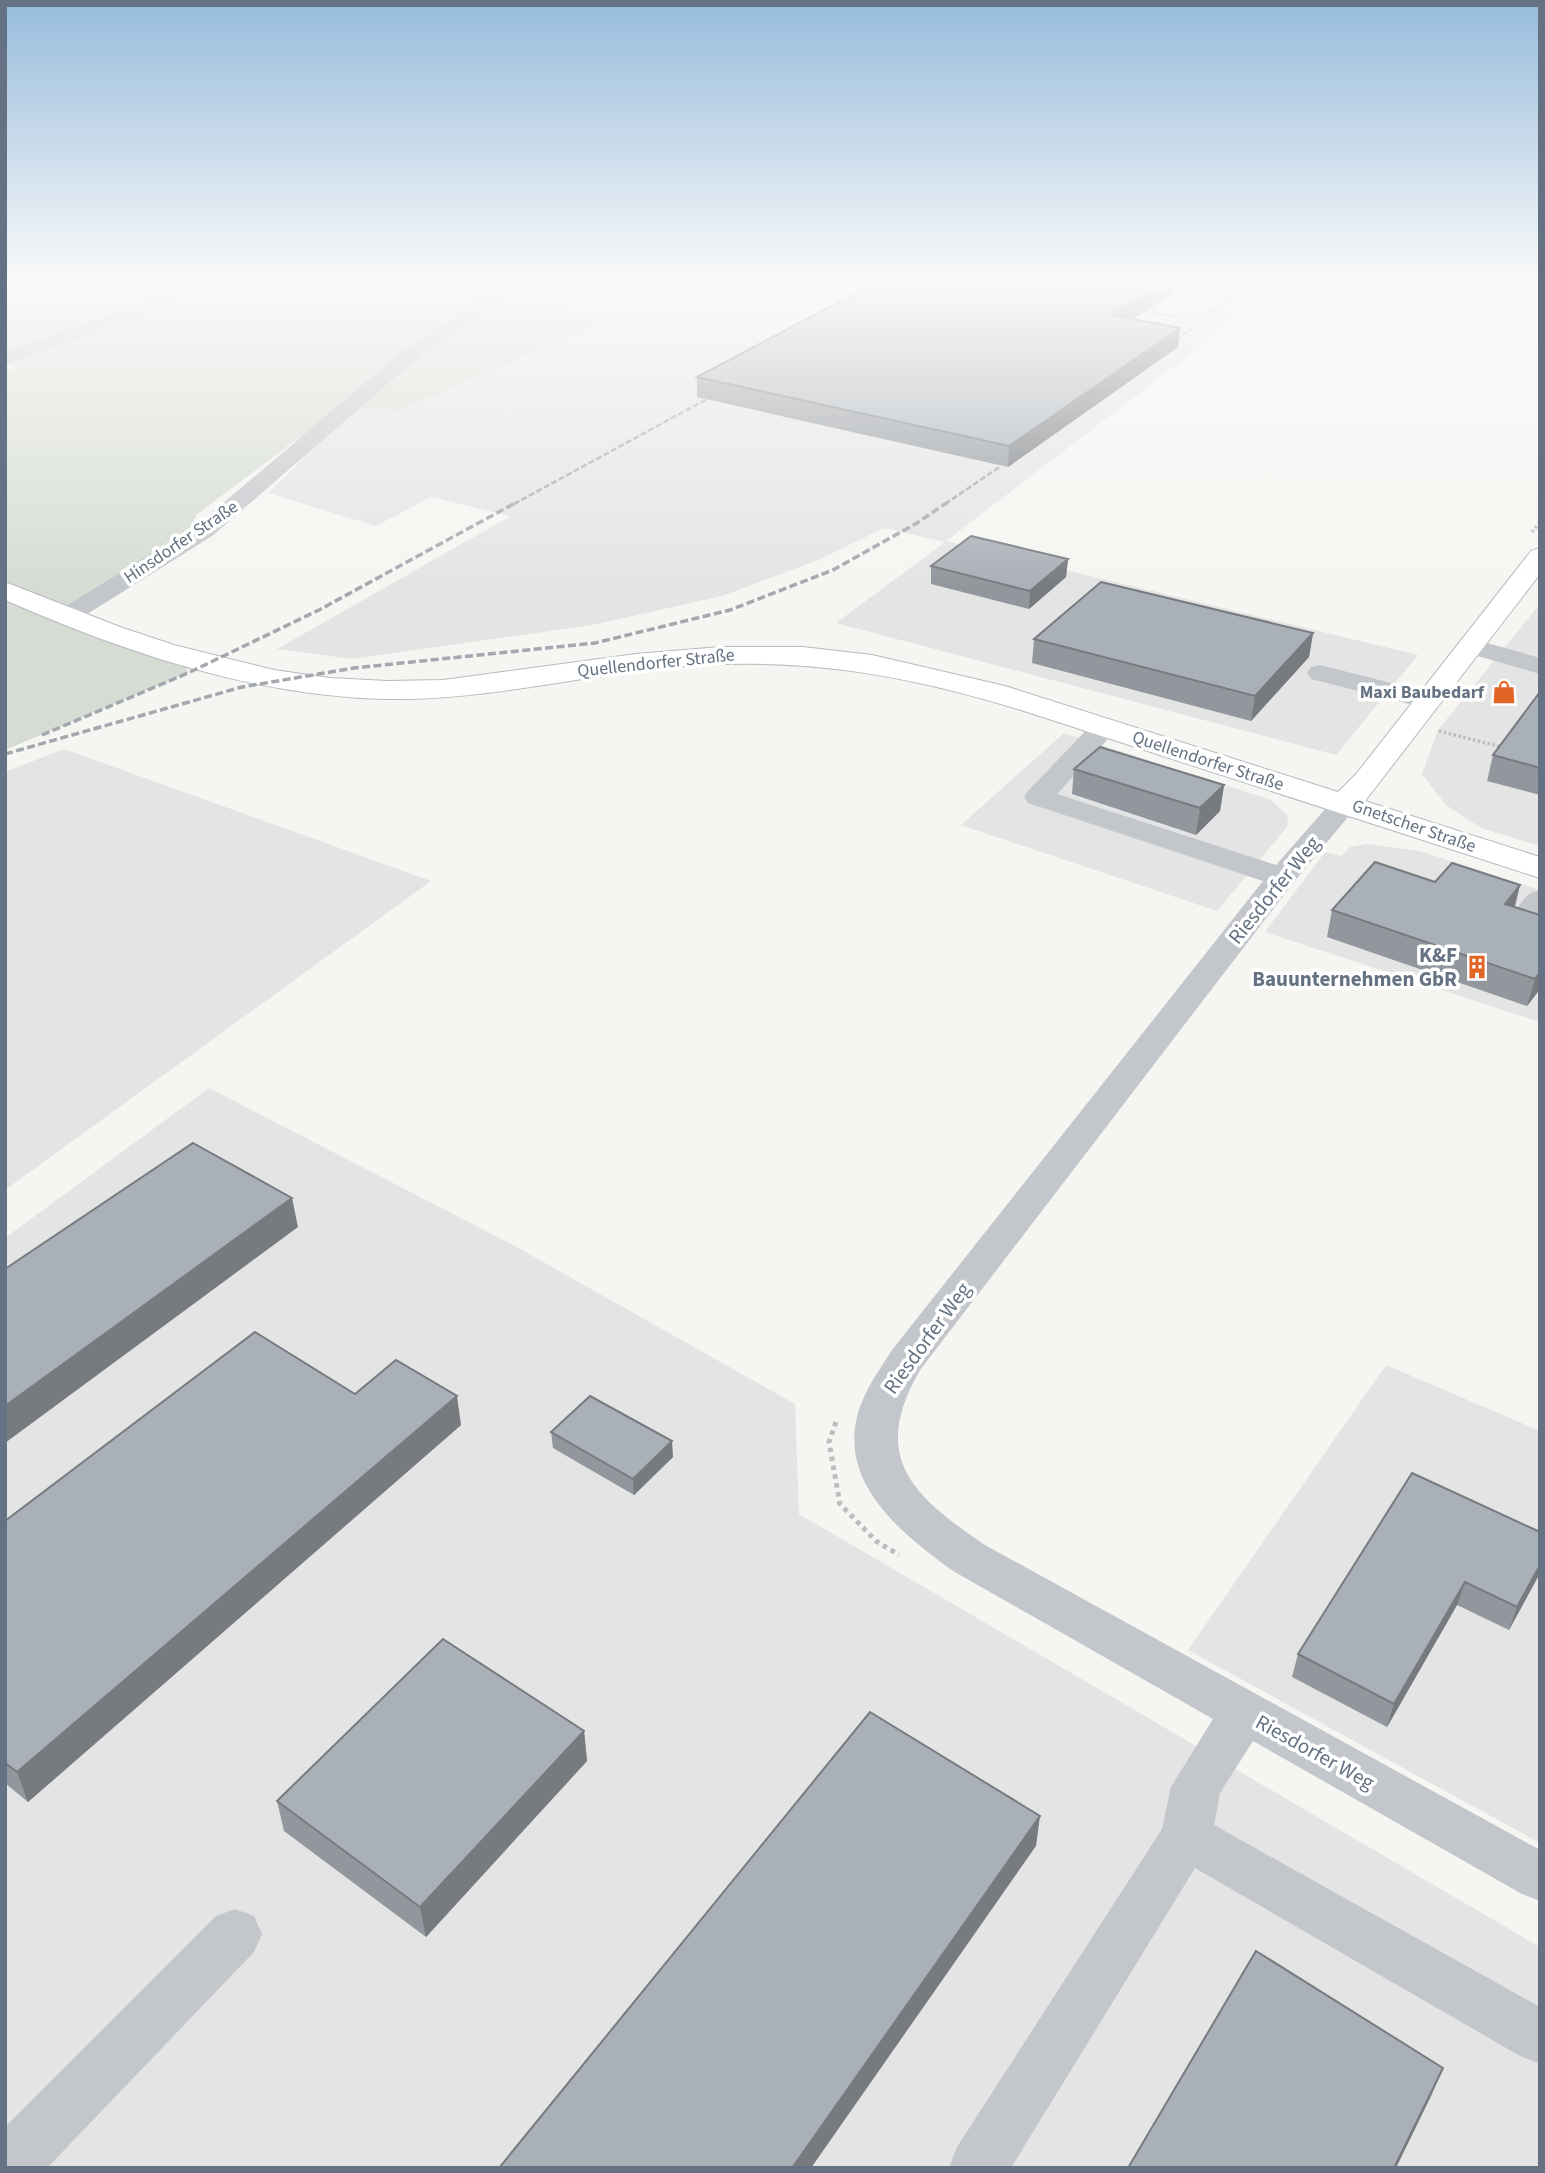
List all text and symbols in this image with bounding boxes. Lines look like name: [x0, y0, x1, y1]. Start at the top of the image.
street label: Hinsdorfer Straße: [119, 494, 243, 590]
street label: Quellendorfer Straße: [576, 642, 736, 684]
shop icon: Maxi Baubedarf: [1490, 678, 1518, 706]
place label: Maxi Baubedarf: [1360, 680, 1485, 705]
street label: Quellendorfer Straße: [1129, 725, 1287, 797]
street label: Gnetscher Straße: [1349, 793, 1479, 859]
street label: Riesdorfer Weg: [1221, 829, 1327, 951]
place label: K&F Bauunternehmen GbR: [1252, 940, 1457, 994]
building icon: K&F Bauunternehmen GbR: [1463, 953, 1491, 981]
street label: Riesdorfer Weg: [876, 1276, 978, 1400]
street label: Riesdorfer Weg: [1250, 1707, 1380, 1797]

